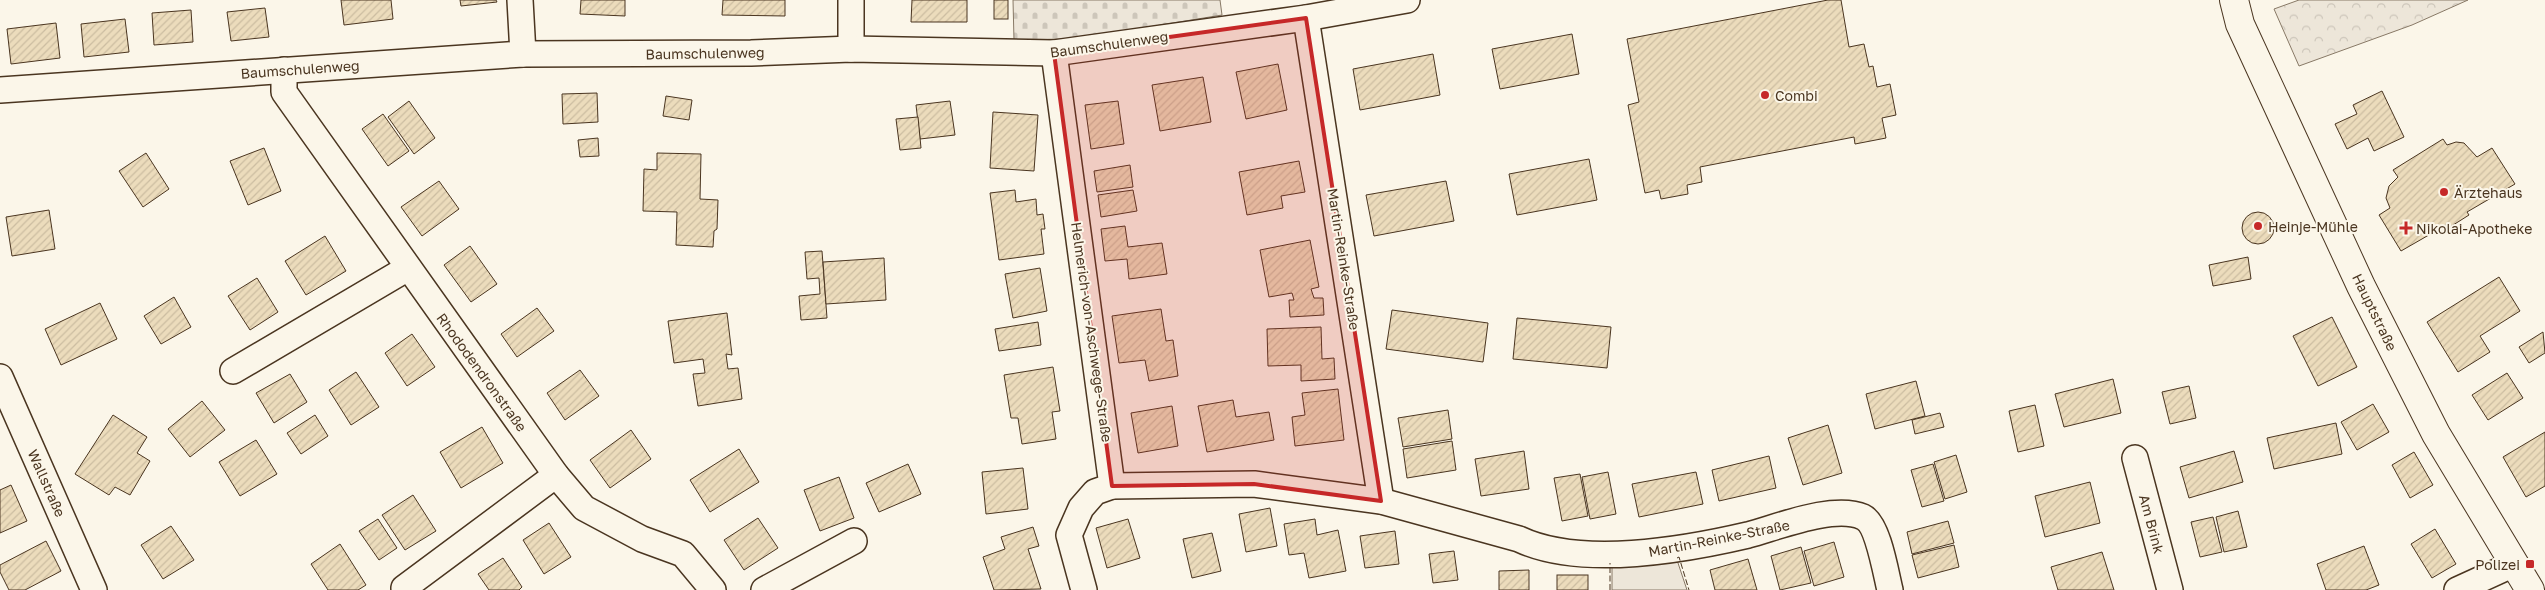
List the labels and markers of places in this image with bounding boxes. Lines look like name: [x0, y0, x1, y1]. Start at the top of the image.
place label: Combi: [1775, 87, 1818, 104]
marker: Combi: [1759, 89, 1771, 101]
place label: Ärztehaus: [2454, 184, 2523, 201]
marker: Ärztehaus: [2438, 186, 2450, 198]
place label: Heinje-Mühle: [2268, 218, 2358, 235]
marker: Heinje-Mühle: [2252, 220, 2264, 232]
place label: Nikolai-Apotheke: [2416, 220, 2532, 237]
marker: Nikolai-Apotheke: [2400, 222, 2412, 234]
place label: Polizei: [2475, 556, 2520, 573]
marker: Polizei: [2524, 558, 2536, 570]

